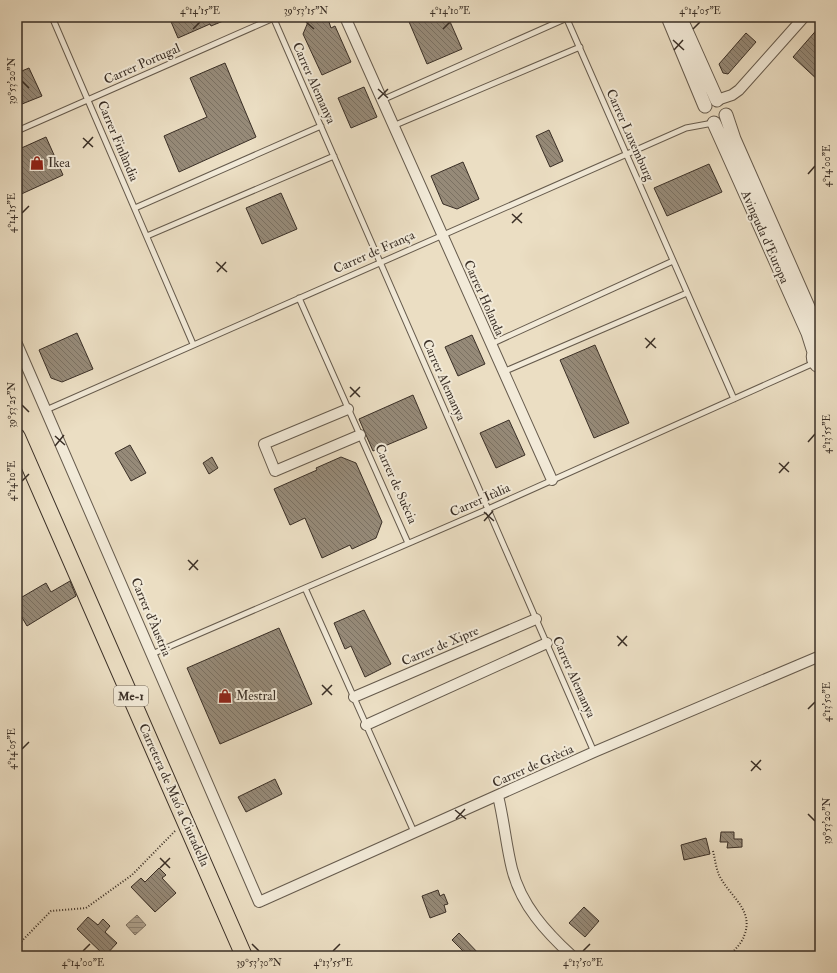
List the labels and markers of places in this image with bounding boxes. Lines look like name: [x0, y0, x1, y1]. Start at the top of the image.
shop icon: Ikea: [29, 155, 45, 171]
place label: Ikea: [48, 155, 71, 171]
shop icon: Mestral: [217, 688, 233, 704]
place label: Mestral: [236, 688, 277, 704]

